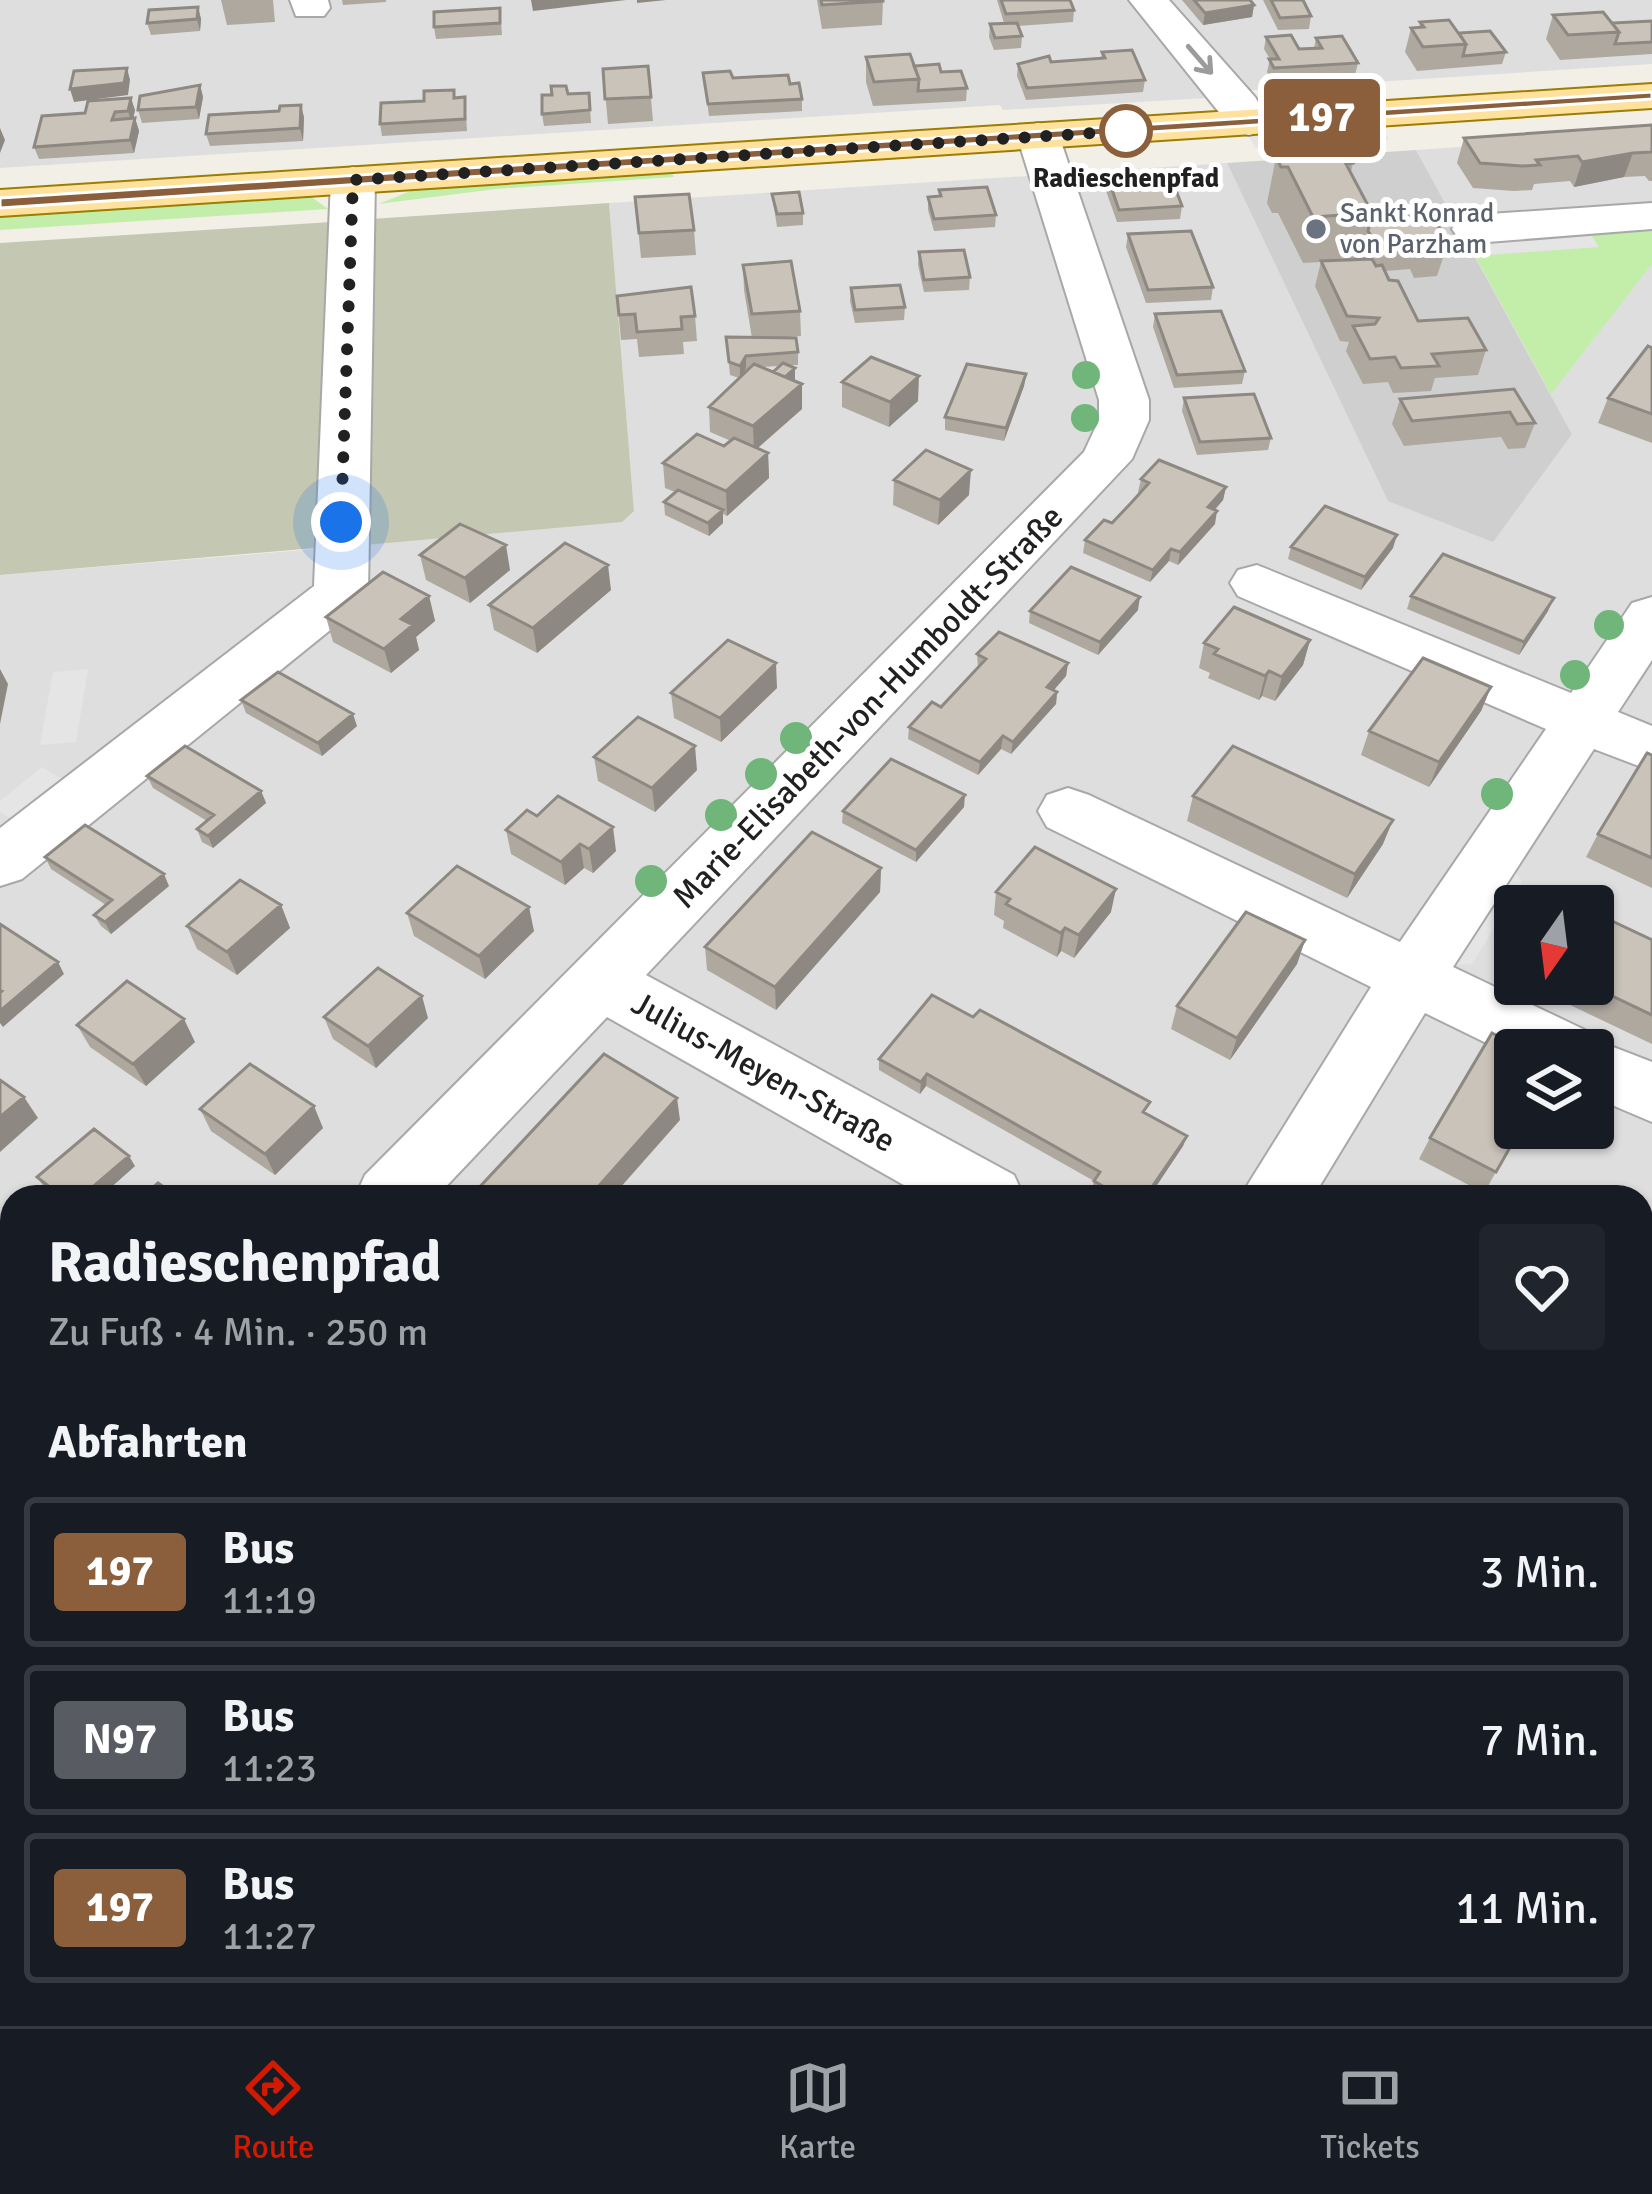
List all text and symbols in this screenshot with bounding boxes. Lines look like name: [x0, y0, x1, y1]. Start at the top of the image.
one-way arrow: [1186, 44, 1213, 75]
line badge: 197: [1253, 79, 1391, 157]
text: 197: [1288, 92, 1356, 143]
marker: Radieschenpfad: [1101, 106, 1151, 156]
place label: Radieschenpfad: [1033, 162, 1219, 195]
place label: Sankt Konrad von Parzham: [1340, 197, 1494, 261]
marker: Sankt Konrad von Parzham: [1303, 216, 1329, 242]
your location: [311, 492, 371, 552]
street label: Marie-Elisabeth-von-Humboldt-Straße: [664, 497, 1072, 917]
north arrow: [1494, 885, 1614, 1005]
map controls: [1494, 885, 1614, 1149]
street label: Julius-Meyen-Straße: [624, 983, 902, 1162]
button: layers: [1494, 1029, 1614, 1149]
button: heart: [1479, 1224, 1605, 1350]
text: Radieschenpfad: [48, 1227, 441, 1298]
text: Zu Fuß · 4 Min. · 250 m: [48, 1308, 428, 1356]
text: Abfahrten: [48, 1415, 248, 1470]
text: Bus: [222, 1521, 294, 1576]
text: 3 Min.: [1480, 1545, 1599, 1600]
text: 197: [86, 1546, 154, 1597]
text: 11:19: [222, 1576, 317, 1624]
text: Bus: [222, 1689, 294, 1744]
text: 7 Min.: [1480, 1713, 1599, 1768]
text: N97: [83, 1714, 157, 1765]
text: 11:23: [222, 1744, 317, 1792]
text: Bus: [222, 1857, 294, 1912]
text: 11 Min.: [1456, 1881, 1599, 1936]
text: 197: [86, 1882, 154, 1933]
text: 11:27: [222, 1912, 317, 1960]
tab: Route: [232, 2055, 315, 2168]
tab: Karte: [779, 2055, 856, 2168]
tab: Tickets: [1321, 2055, 1420, 2168]

